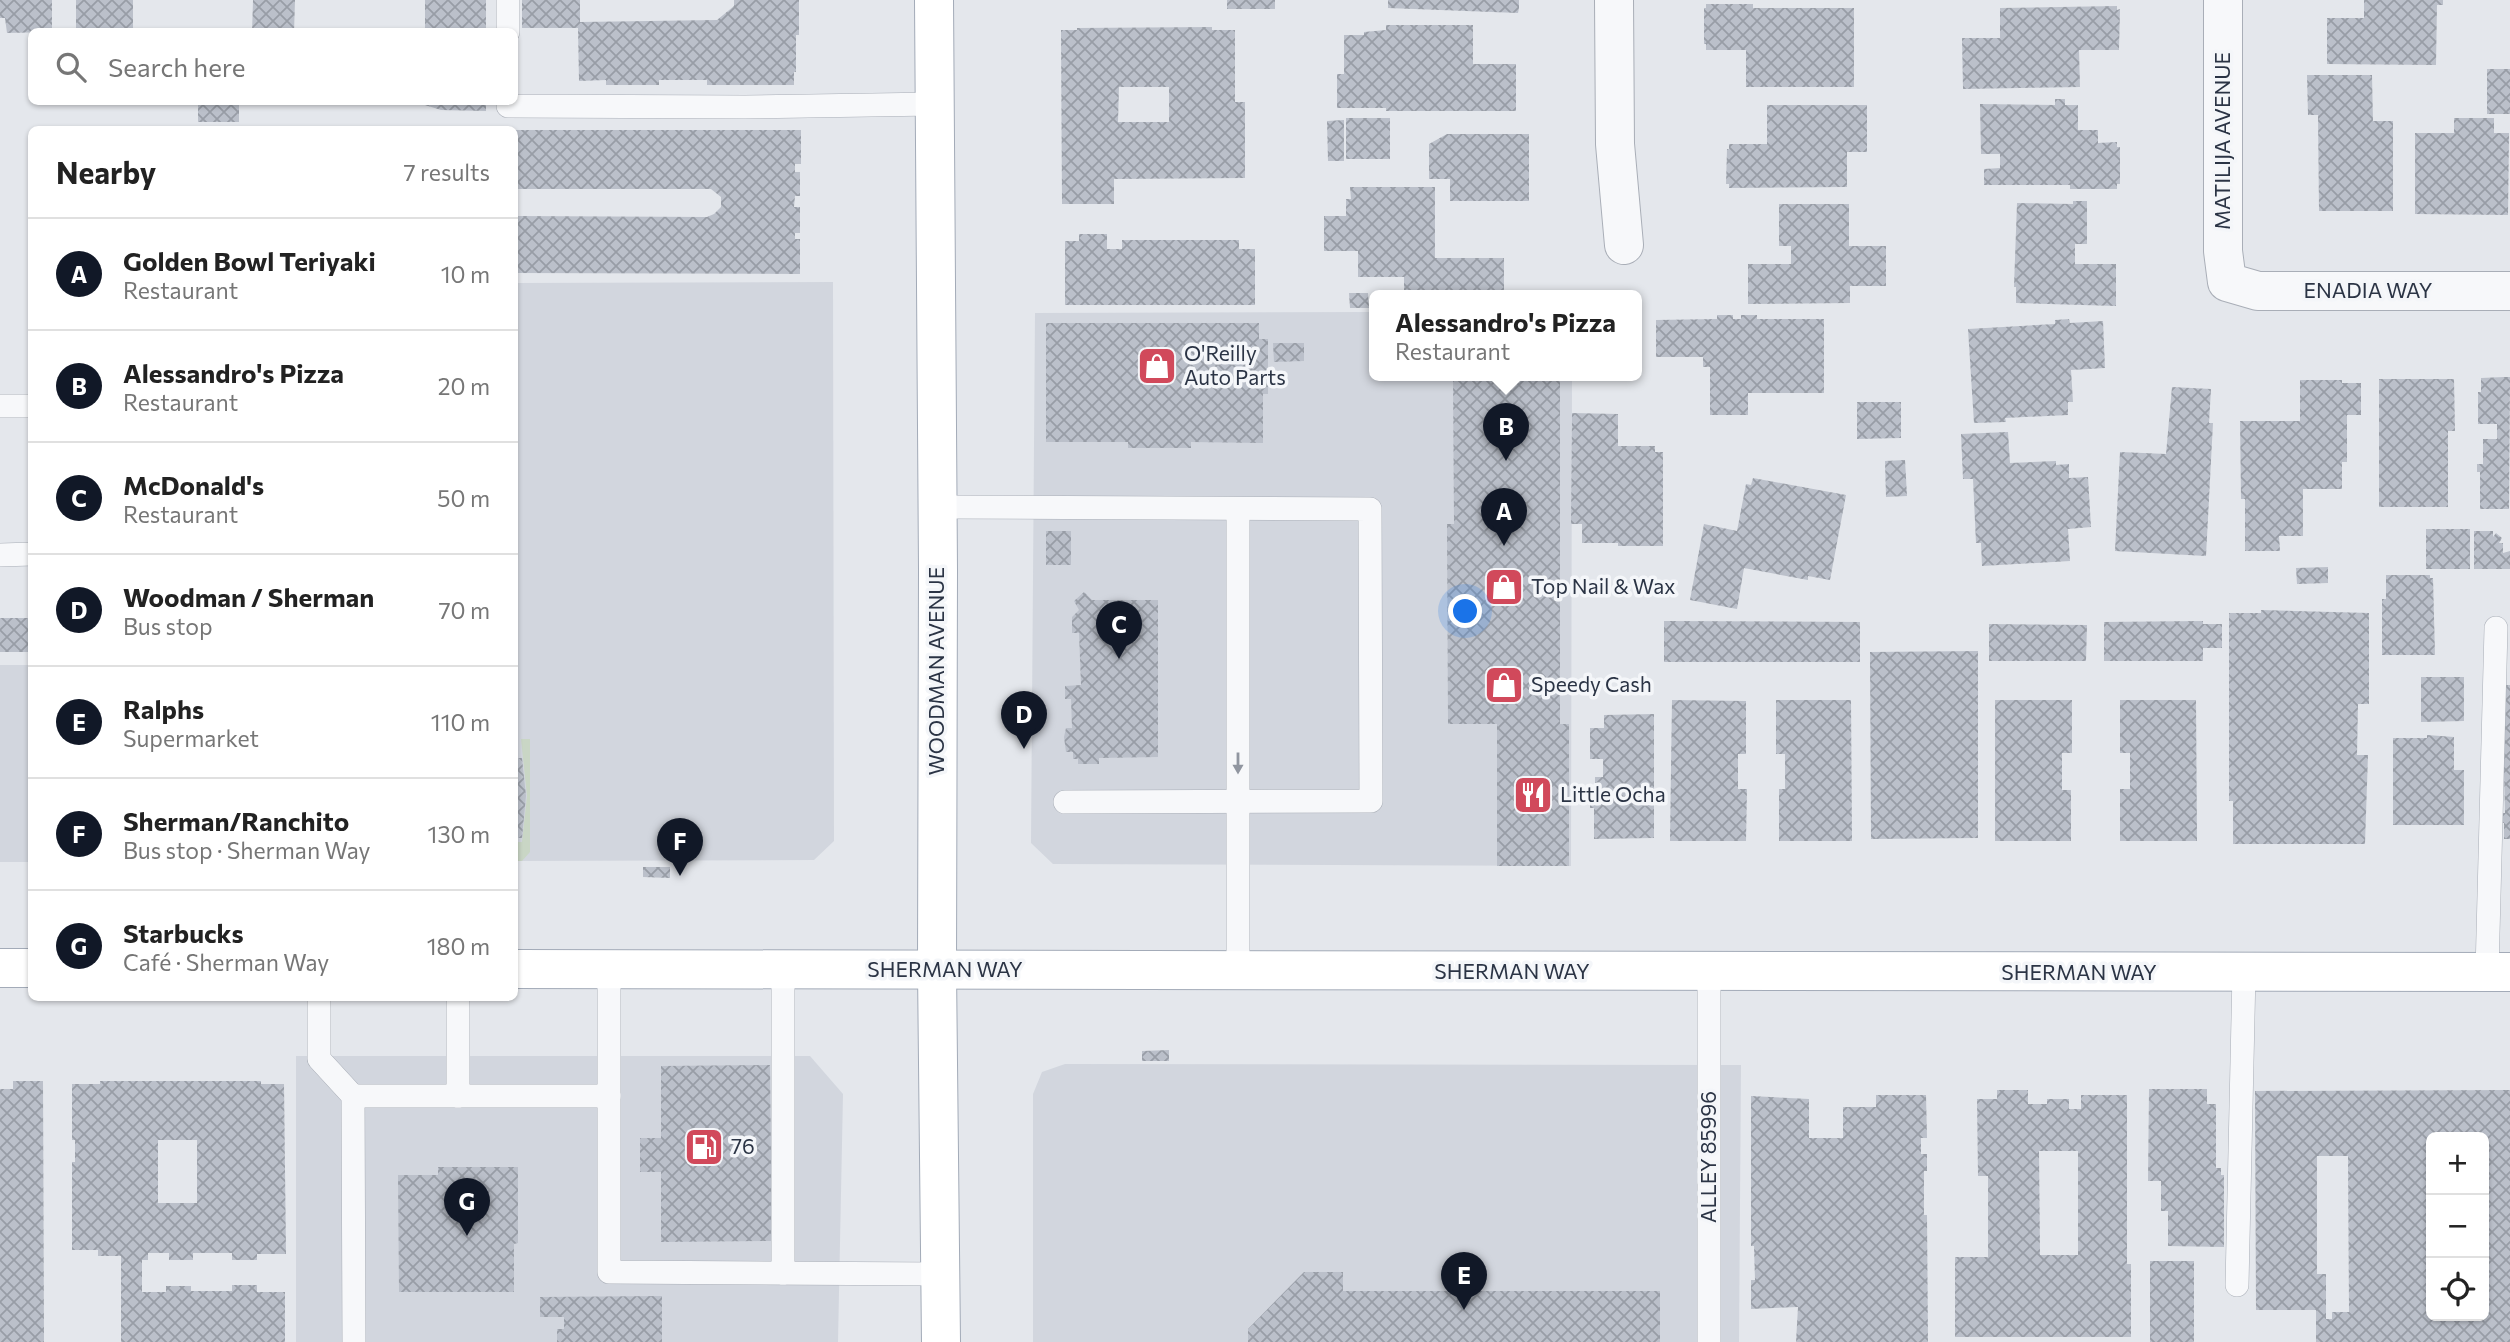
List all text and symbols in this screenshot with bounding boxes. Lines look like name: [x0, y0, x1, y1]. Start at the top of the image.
search box: [28, 28, 518, 105]
icon: search: [52, 48, 90, 86]
text: Search here: [108, 51, 246, 82]
street label: MATILIJA AVENUE: [2209, 52, 2234, 230]
text: Nearby: [56, 153, 156, 190]
text: 7 results: [403, 158, 490, 186]
text: Golden Bowl Teriyaki: [123, 245, 376, 276]
text: A: [71, 260, 87, 288]
text: 10 m: [441, 260, 490, 288]
text: Restaurant: [123, 276, 238, 304]
street label: ENADIA WAY: [2304, 277, 2433, 302]
popup: [1369, 290, 1642, 381]
text: Alessandro's Pizza: [1395, 306, 1616, 337]
text: Restaurant: [1395, 337, 1510, 365]
place label: O'Reilly Auto Parts: [1184, 340, 1286, 389]
shop icon: O'Reilly Auto Parts: [1136, 345, 1178, 387]
text: Alessandro's Pizza: [123, 357, 344, 388]
text: B: [71, 372, 87, 400]
text: 20 m: [438, 372, 490, 400]
text: Restaurant: [123, 388, 238, 416]
pin: B: [1483, 403, 1529, 461]
text: McDonald's: [123, 469, 264, 500]
text: C: [71, 484, 87, 512]
text: 50 m: [437, 484, 490, 512]
pin: A: [1481, 488, 1527, 546]
text: Restaurant: [123, 500, 238, 528]
shop icon: Top Nail & Wax: [1483, 566, 1525, 608]
street label: WOODMAN AVENUE: [923, 567, 948, 775]
place label: Top Nail & Wax: [1531, 573, 1675, 598]
text: Woodman / Sherman: [123, 581, 374, 612]
your location: [1448, 594, 1482, 628]
text: D: [71, 596, 87, 624]
text: 70 m: [438, 596, 490, 624]
pin: C: [1096, 601, 1142, 659]
text: Bus stop: [123, 612, 213, 640]
shop icon: Speedy Cash: [1483, 664, 1525, 706]
place label: Speedy Cash: [1531, 671, 1652, 696]
pin: D: [1001, 691, 1047, 749]
text: Ralphs: [123, 693, 204, 724]
text: E: [72, 708, 86, 736]
text: 110 m: [431, 708, 490, 736]
text: Supermarket: [123, 724, 259, 752]
one-way arrow: [1232, 753, 1244, 775]
restaurant icon: Little Ocha: [1512, 774, 1554, 816]
place label: Little Ocha: [1560, 781, 1666, 806]
text: Sherman/Ranchito: [123, 805, 349, 836]
pin: F: [657, 818, 703, 876]
text: F: [72, 820, 86, 848]
text: 130 m: [428, 820, 490, 848]
text: Bus stop · Sherman Way: [123, 836, 370, 864]
text: Starbucks: [123, 917, 244, 948]
text: G: [71, 932, 87, 960]
text: 180 m: [427, 932, 490, 960]
text: Café · Sherman Way: [123, 948, 329, 976]
street label: SHERMAN WAY: [867, 956, 1023, 981]
street label: SHERMAN WAY: [1434, 958, 1590, 983]
street label: SHERMAN WAY: [2001, 959, 2157, 984]
street label: ALLEY 85996: [1695, 1091, 1720, 1223]
fuel station icon: 76: [683, 1126, 725, 1168]
map controls: [2426, 1132, 2489, 1321]
button: +: [2426, 1132, 2489, 1195]
place label: 76: [731, 1133, 755, 1158]
pin: G: [444, 1178, 490, 1236]
button: −: [2426, 1195, 2489, 1258]
pin: E: [1441, 1252, 1487, 1310]
button: locate: [2426, 1258, 2489, 1321]

